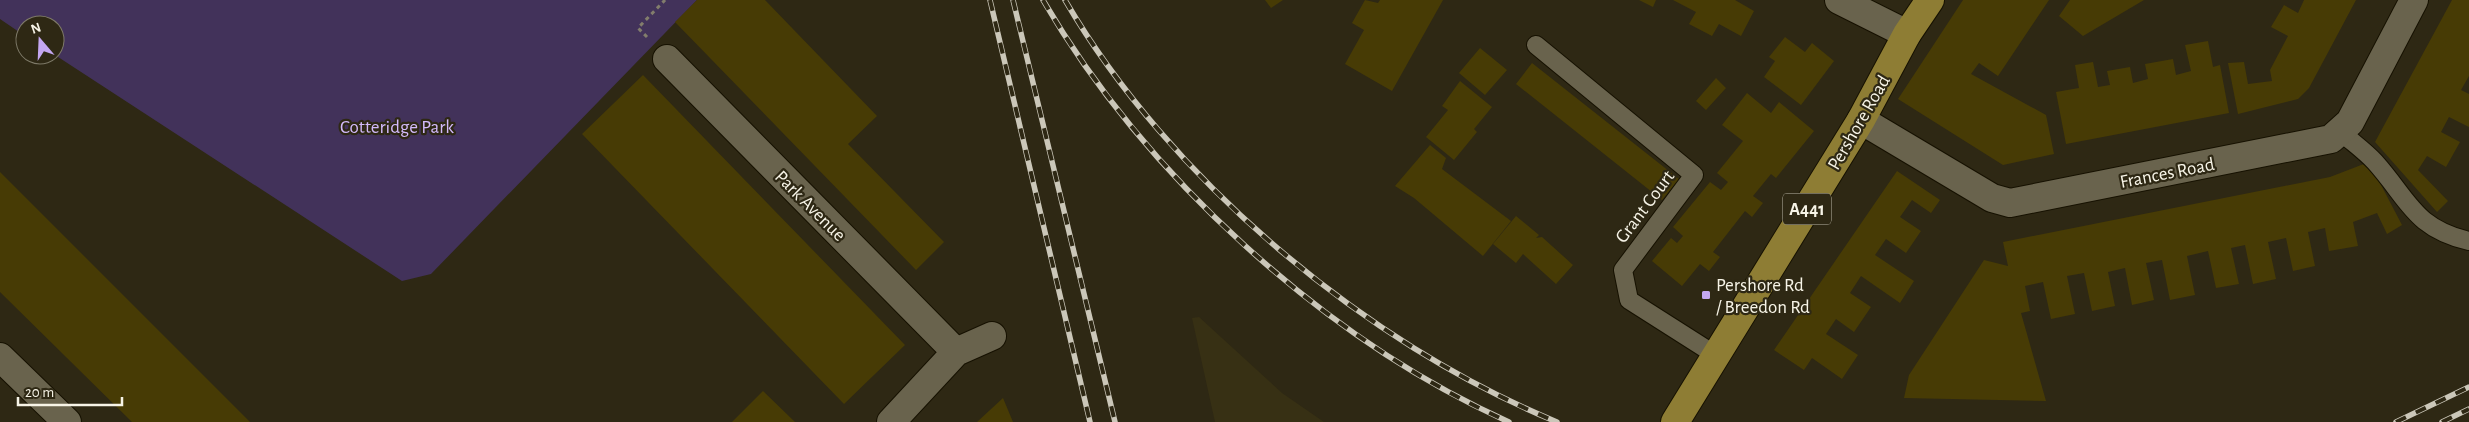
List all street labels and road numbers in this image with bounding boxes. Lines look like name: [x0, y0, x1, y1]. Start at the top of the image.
street label: Pershore Road: [1825, 72, 1894, 173]
street label: Frances Road: [2118, 155, 2216, 192]
street label: Park Avenue: [771, 167, 849, 245]
street label: Grant Court: [1612, 167, 1678, 247]
road number: A441: [1783, 193, 1831, 224]

